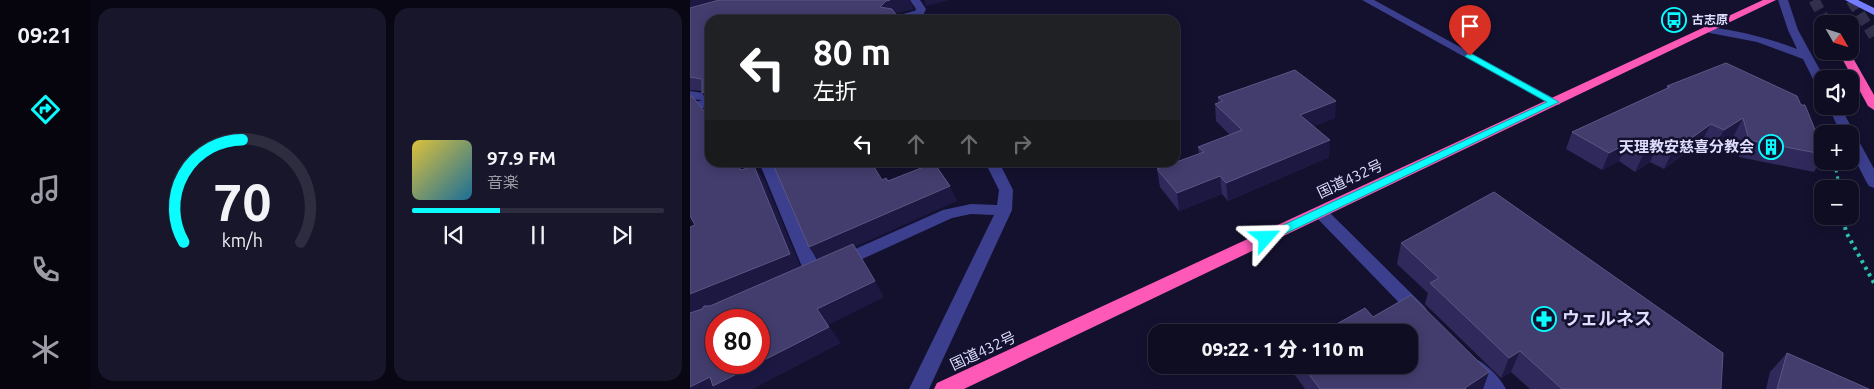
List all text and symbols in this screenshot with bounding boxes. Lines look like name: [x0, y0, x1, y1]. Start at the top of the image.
pin: [1449, 5, 1491, 56]
bus stop icon: 古志原: [1661, 7, 1687, 33]
icon: arrive: [1456, 12, 1484, 40]
place label: 古志原: [1692, 13, 1728, 26]
north arrow: [1814, 15, 1859, 60]
map controls: [1814, 15, 1859, 225]
text: 09:21: [17, 22, 73, 47]
text: 80 m: [813, 32, 891, 72]
icon: left: [730, 35, 795, 100]
button: sound: [1814, 70, 1859, 115]
text: 左折: [813, 78, 857, 103]
icon: directions: [28, 92, 63, 127]
button: +: [1814, 125, 1859, 170]
icon: left: [849, 130, 877, 158]
icon: ahead: [902, 130, 930, 158]
icon: ahead: [955, 130, 983, 158]
icon: right: [1008, 130, 1036, 158]
building icon: 天理教安慈喜分教会: [1758, 134, 1784, 160]
place label: 天理教安慈喜分教会: [1619, 138, 1754, 155]
text: 97.9 FM: [487, 147, 556, 169]
street label: 国道432号: [1314, 156, 1385, 201]
icon: music: [28, 172, 63, 207]
text: 70: [213, 173, 271, 231]
text: 音楽: [487, 173, 519, 191]
button: −: [1814, 180, 1859, 225]
position arrow: [1239, 211, 1291, 263]
icon: previous: [440, 221, 468, 249]
icon: pause: [524, 221, 552, 249]
icon: next: [608, 221, 636, 249]
text: km/h: [221, 230, 263, 250]
icon: phone: [28, 252, 63, 287]
pharmacy icon: ウェルネス: [1531, 306, 1557, 332]
place label: ウェルネス: [1562, 308, 1652, 328]
speed limit sign: 80: [705, 309, 770, 374]
street label: 国道432号: [947, 328, 1018, 373]
icon: climate: [28, 332, 63, 367]
text: 09:22 · 1 分 · 110 m: [1202, 338, 1364, 360]

